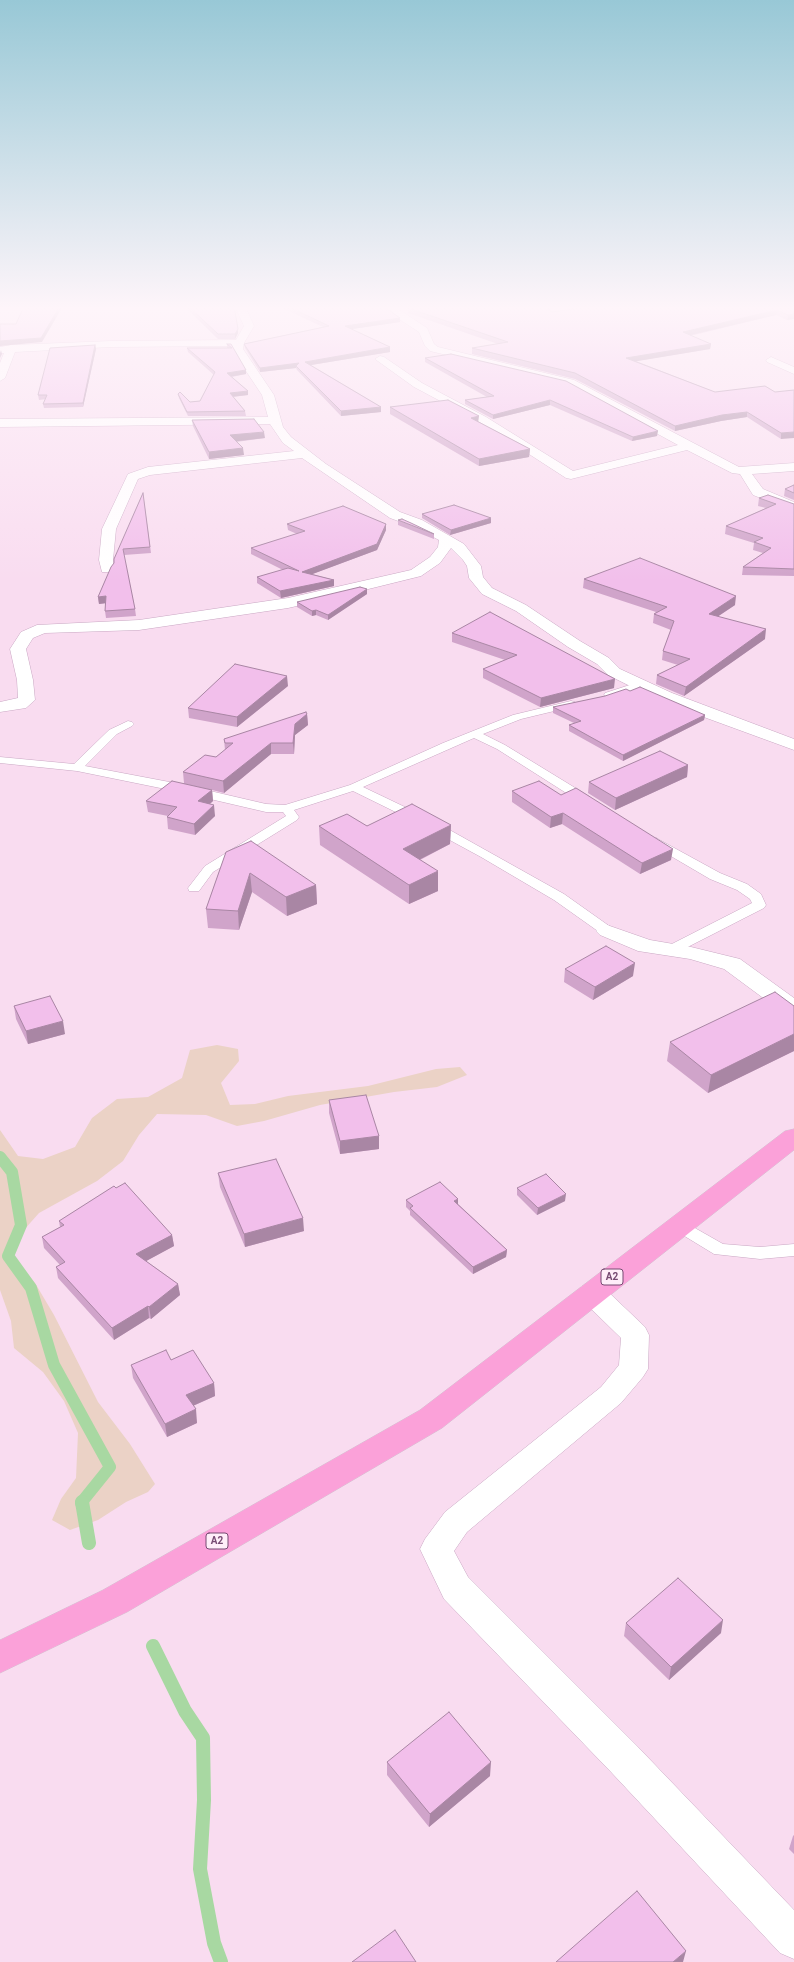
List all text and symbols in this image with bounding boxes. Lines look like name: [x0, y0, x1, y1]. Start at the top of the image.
road number: A2: [601, 1269, 623, 1285]
road number: A2: [206, 1533, 228, 1549]

